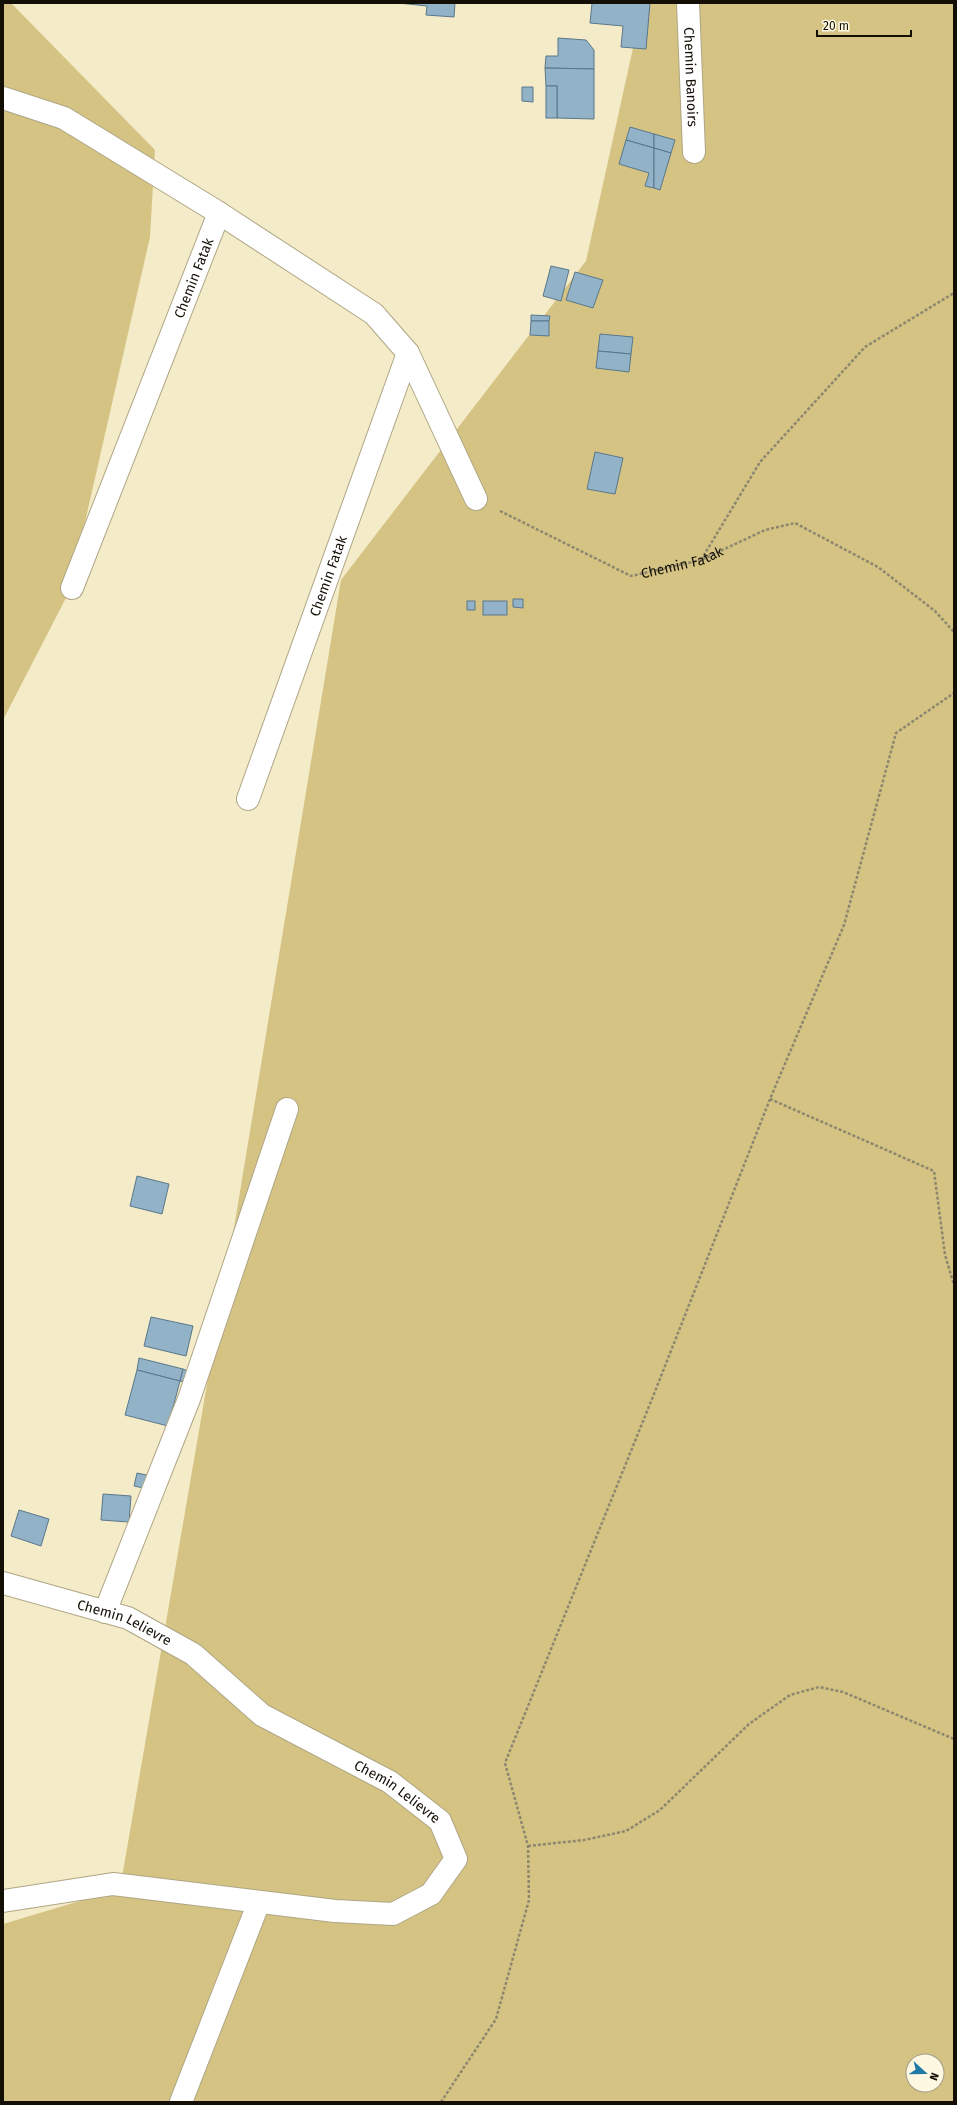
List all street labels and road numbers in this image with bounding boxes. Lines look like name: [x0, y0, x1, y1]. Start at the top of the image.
street label: Chemin Banoirs: [680, 27, 701, 128]
street label: Chemin Fatak: [171, 235, 218, 321]
street label: Chemin Fatak: [306, 532, 351, 619]
street label: Chemin Fatak: [639, 542, 727, 582]
street label: Chemin Lelievre: [75, 1596, 174, 1649]
street label: Chemin Lelievre: [351, 1757, 444, 1827]

